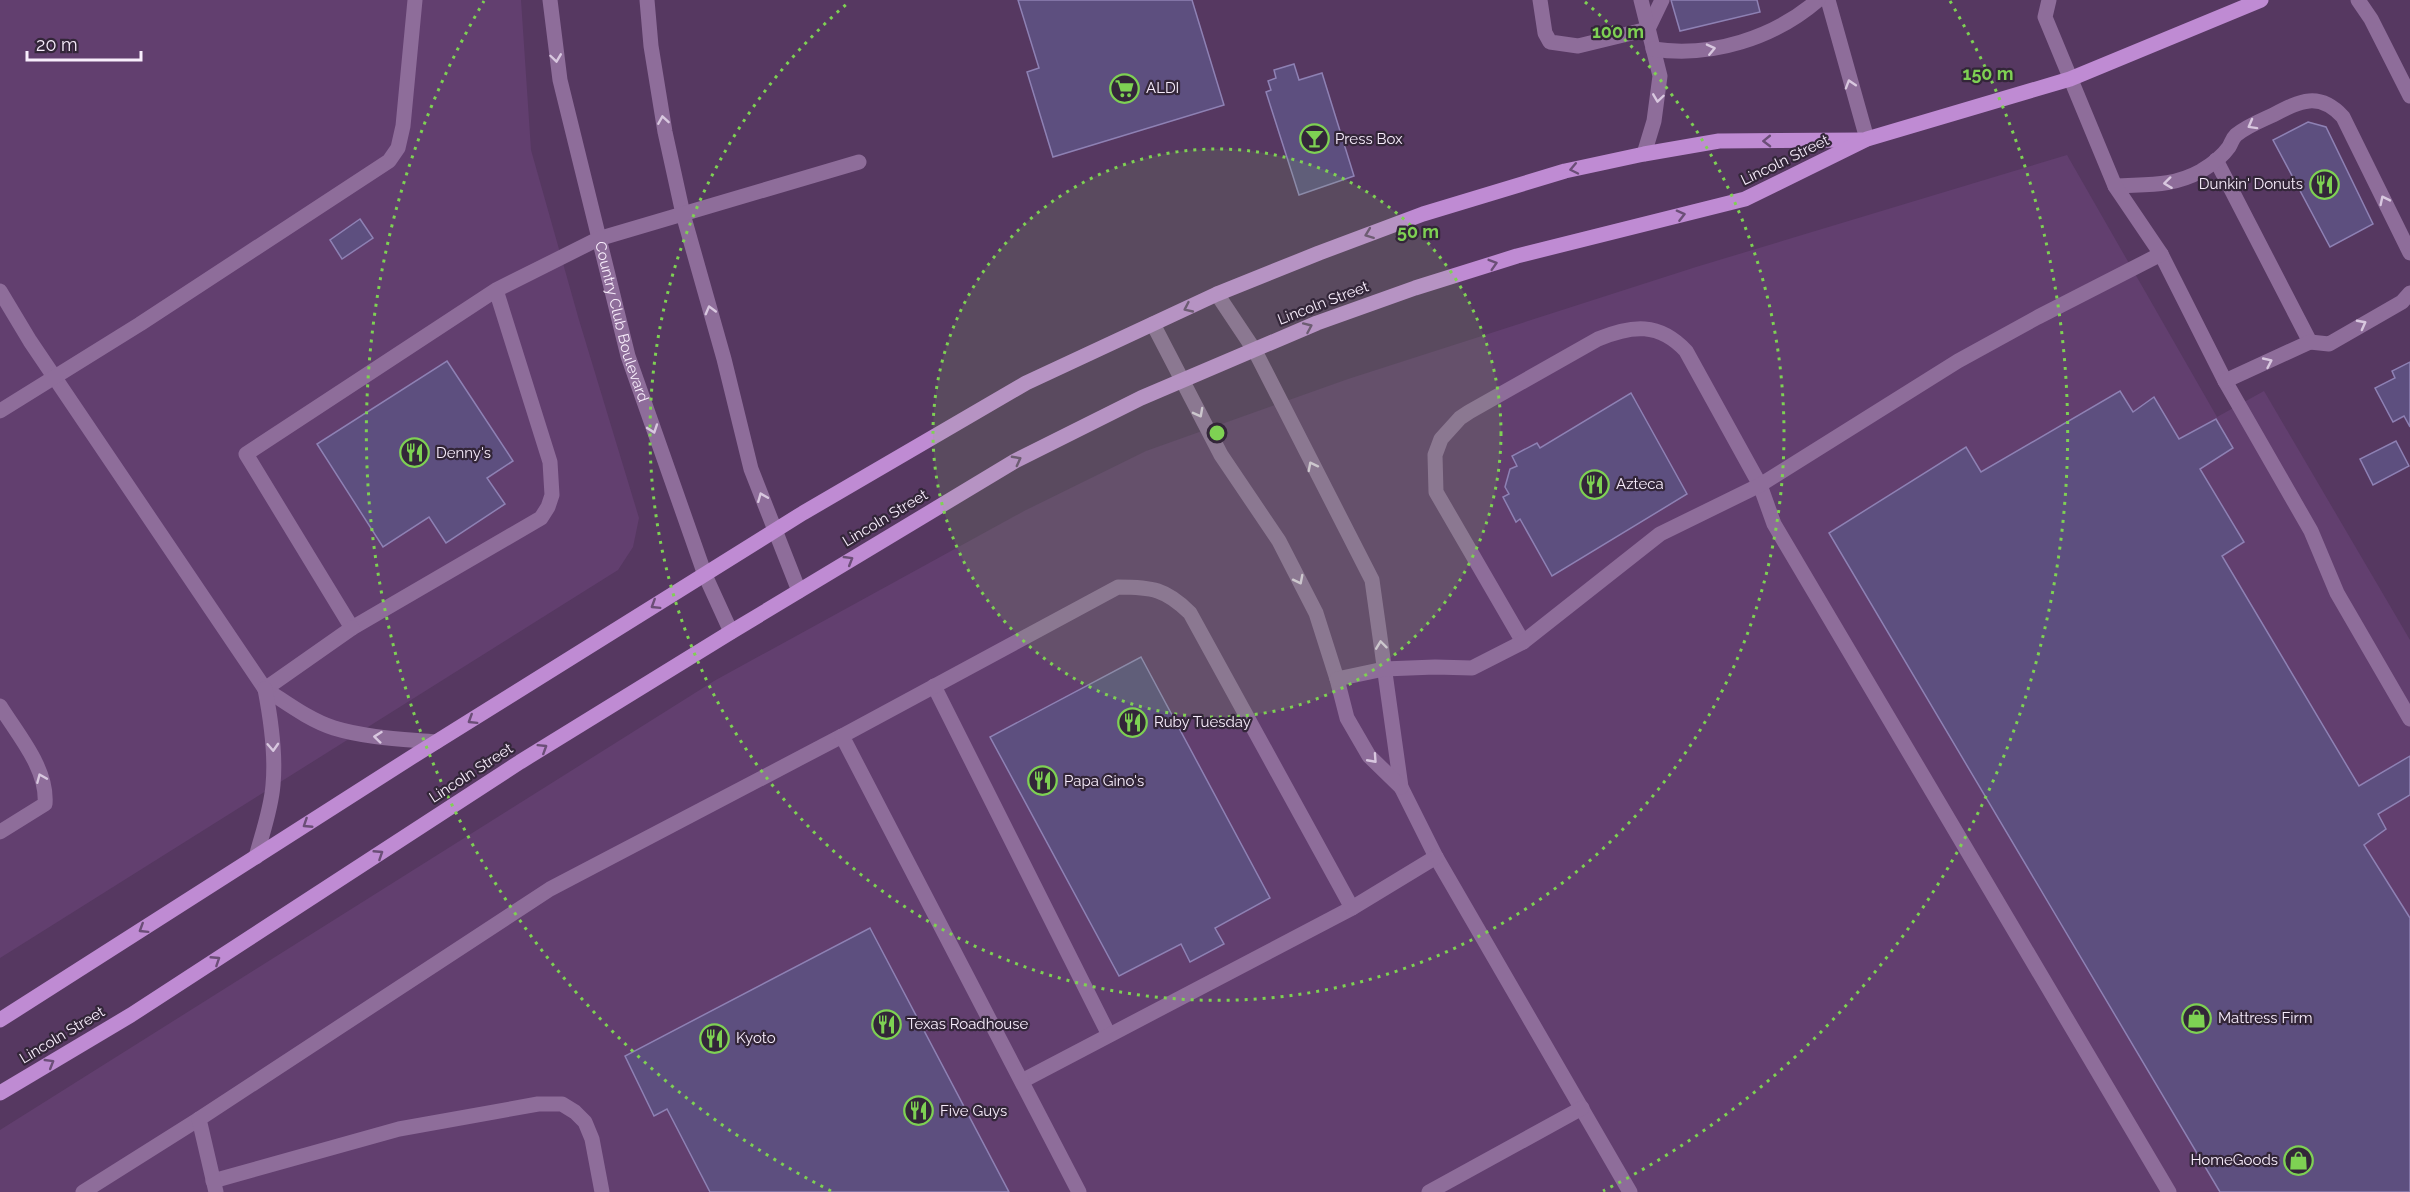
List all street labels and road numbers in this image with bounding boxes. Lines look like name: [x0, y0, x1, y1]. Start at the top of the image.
street label: Lincoln Street: [1738, 131, 1832, 189]
street label: Country Club Boulevard: [591, 239, 652, 404]
street label: Lincoln Street: [1275, 277, 1371, 329]
street label: Lincoln Street: [839, 486, 931, 550]
street label: Lincoln Street: [426, 739, 516, 807]
street label: Lincoln Street: [16, 1003, 108, 1067]

